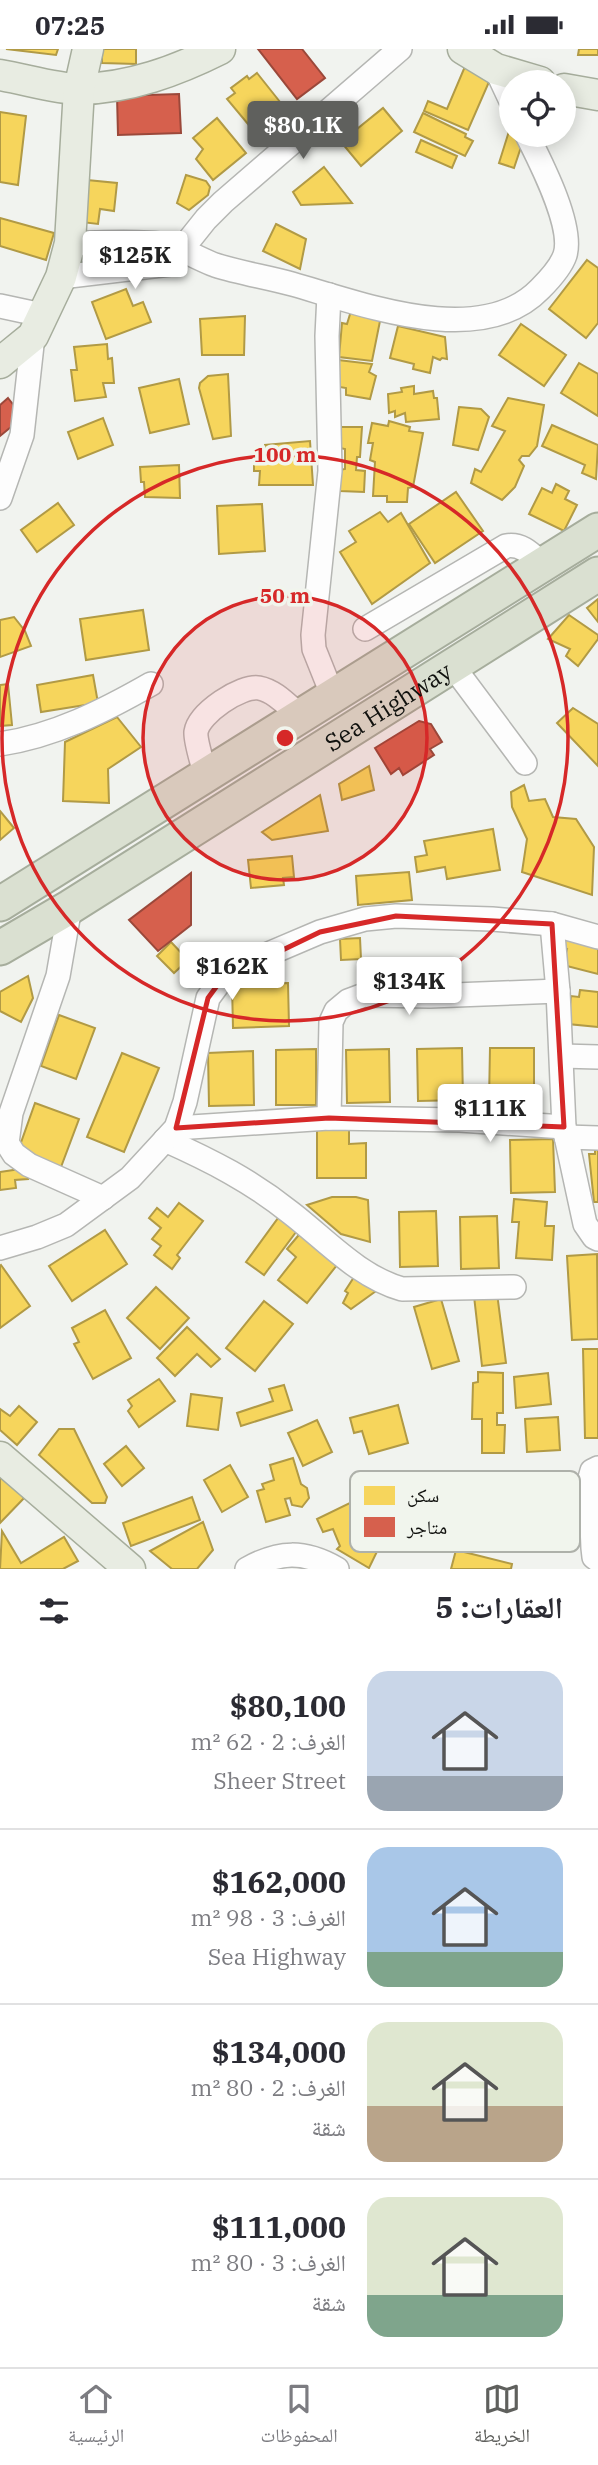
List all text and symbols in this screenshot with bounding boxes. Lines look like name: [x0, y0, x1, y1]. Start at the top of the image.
text: 07:25: [35, 8, 105, 42]
map controls: [499, 70, 576, 147]
button: locate: [499, 70, 576, 147]
pin: $80.1K: [246, 101, 360, 161]
text: $80.1K: [263, 109, 343, 139]
pin: $125K: [86, 231, 184, 291]
text: $125K: [99, 239, 171, 269]
text: 100 m: [253, 440, 317, 468]
text: 50 m: [260, 581, 310, 609]
street label: Sea Highway: [318, 654, 458, 759]
centre of rings: [273, 726, 297, 750]
pin: $162K: [183, 943, 281, 1002]
text: $162K: [196, 950, 268, 980]
pin: $134K: [360, 957, 458, 1017]
text: $134K: [373, 965, 445, 995]
pin: $111K: [441, 1085, 539, 1144]
text: $111K: [454, 1092, 526, 1122]
legend: [350, 1471, 580, 1552]
text: سكن: [407, 1483, 439, 1507]
text: متاجر: [406, 1515, 447, 1539]
text: العقارات: 5: [435, 1587, 563, 1626]
icon: filters: [35, 1592, 73, 1630]
text: $80,100: [230, 1686, 346, 1725]
icon: home: [423, 1699, 507, 1783]
text: الغرف: 2 · 62 m²: [191, 1726, 346, 1756]
text: Sheer Street: [213, 1765, 346, 1795]
text: $162,000: [212, 1862, 346, 1901]
icon: home: [423, 1875, 507, 1959]
text: الغرف: 3 · 98 m²: [191, 1902, 346, 1932]
text: Sea Highway: [208, 1941, 346, 1971]
text: $134,000: [212, 2032, 346, 2071]
icon: home: [423, 2050, 507, 2134]
text: الغرف: 2 · 80 m²: [191, 2072, 346, 2102]
text: شقة: [312, 2112, 346, 2142]
text: $111,000: [212, 2207, 346, 2246]
icon: home: [423, 2225, 507, 2309]
text: الغرف: 3 · 80 m²: [191, 2247, 346, 2277]
text: شقة: [312, 2287, 346, 2317]
tab: الرئيسية: [68, 2380, 124, 2454]
tab: المحفوظات: [261, 2380, 338, 2454]
tab: الخريطة: [474, 2380, 530, 2454]

